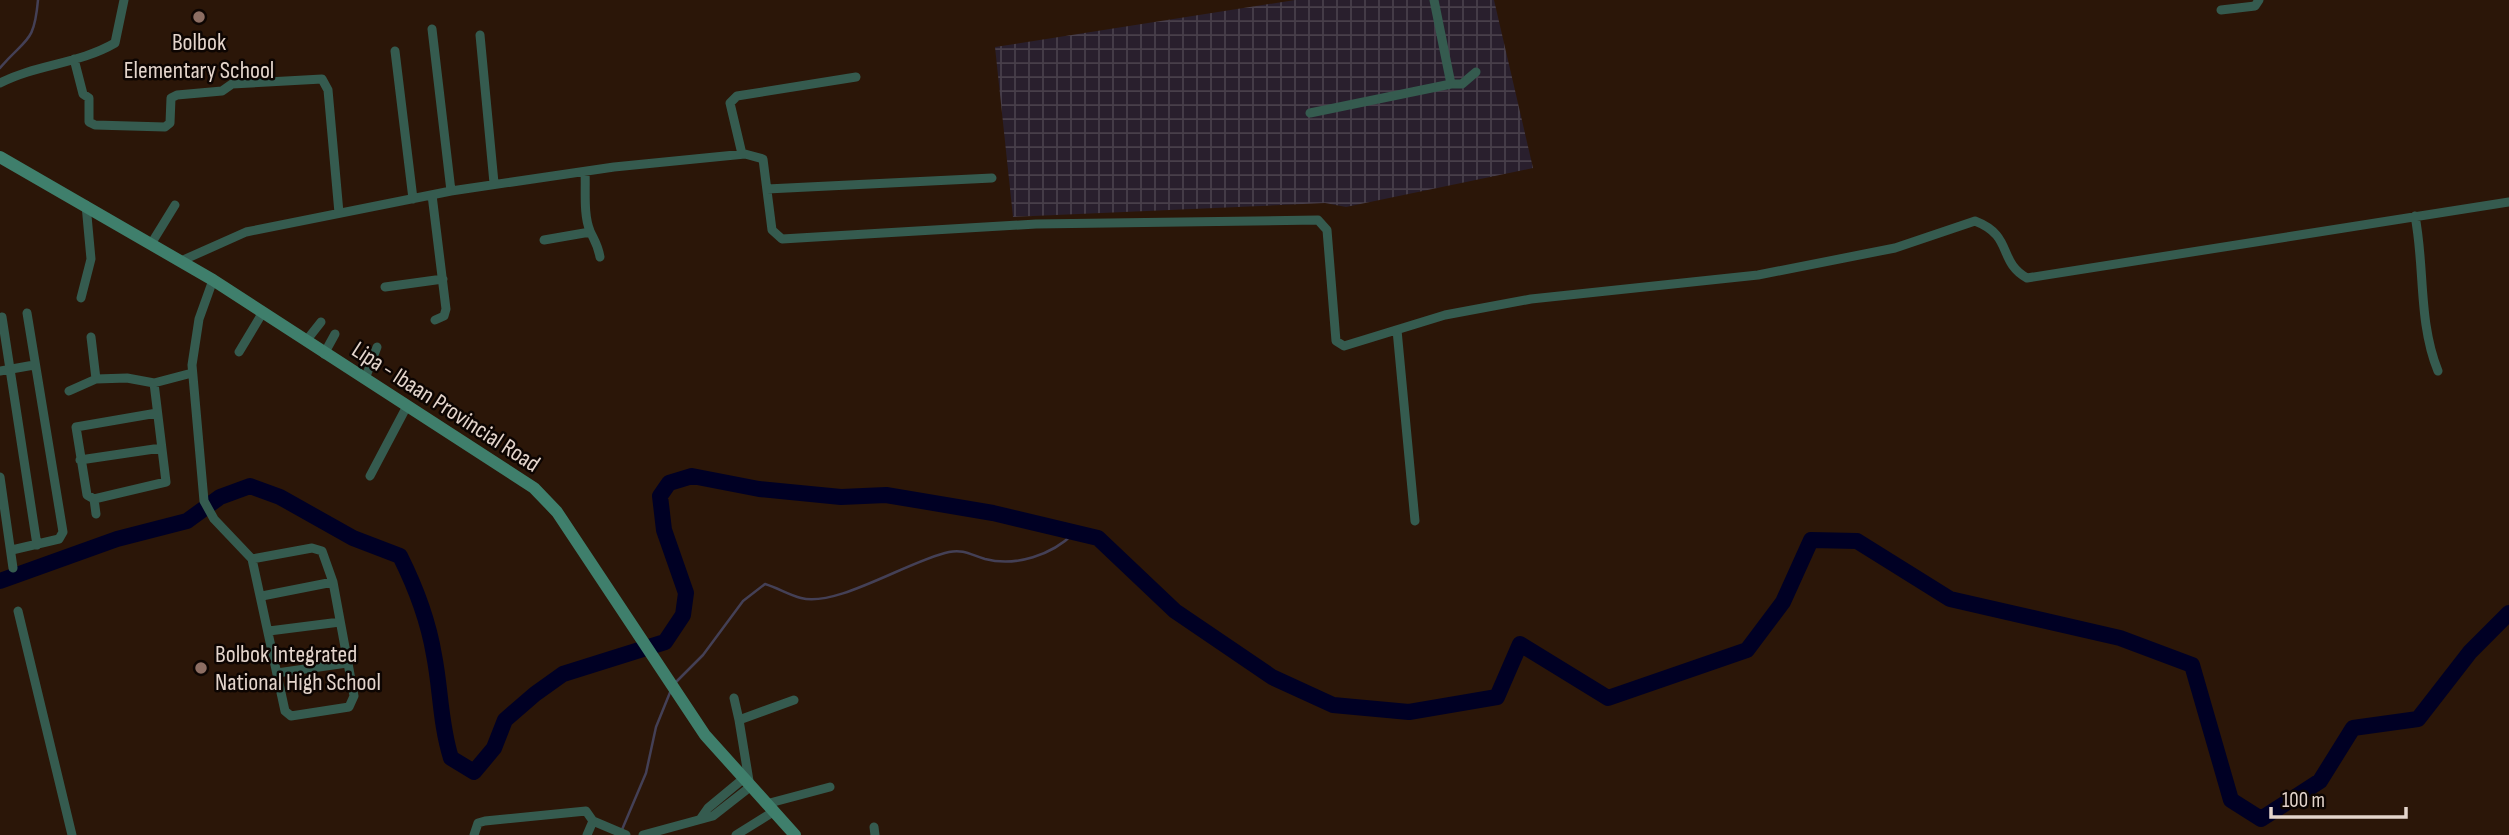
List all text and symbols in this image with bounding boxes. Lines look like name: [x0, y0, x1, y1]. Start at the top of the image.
marker: Bolbok Elementary School: [191, 9, 207, 25]
place label: Bolbok Elementary School: [124, 28, 274, 85]
street label: Lipa - Ibaan Provincial Road: [347, 335, 545, 479]
place label: Bolbok Integrated National High School: [215, 640, 381, 697]
marker: Bolbok Integrated National High School: [193, 660, 209, 676]
scale bar: [2271, 776, 2406, 820]
text: 100 m: [2282, 788, 2325, 813]

